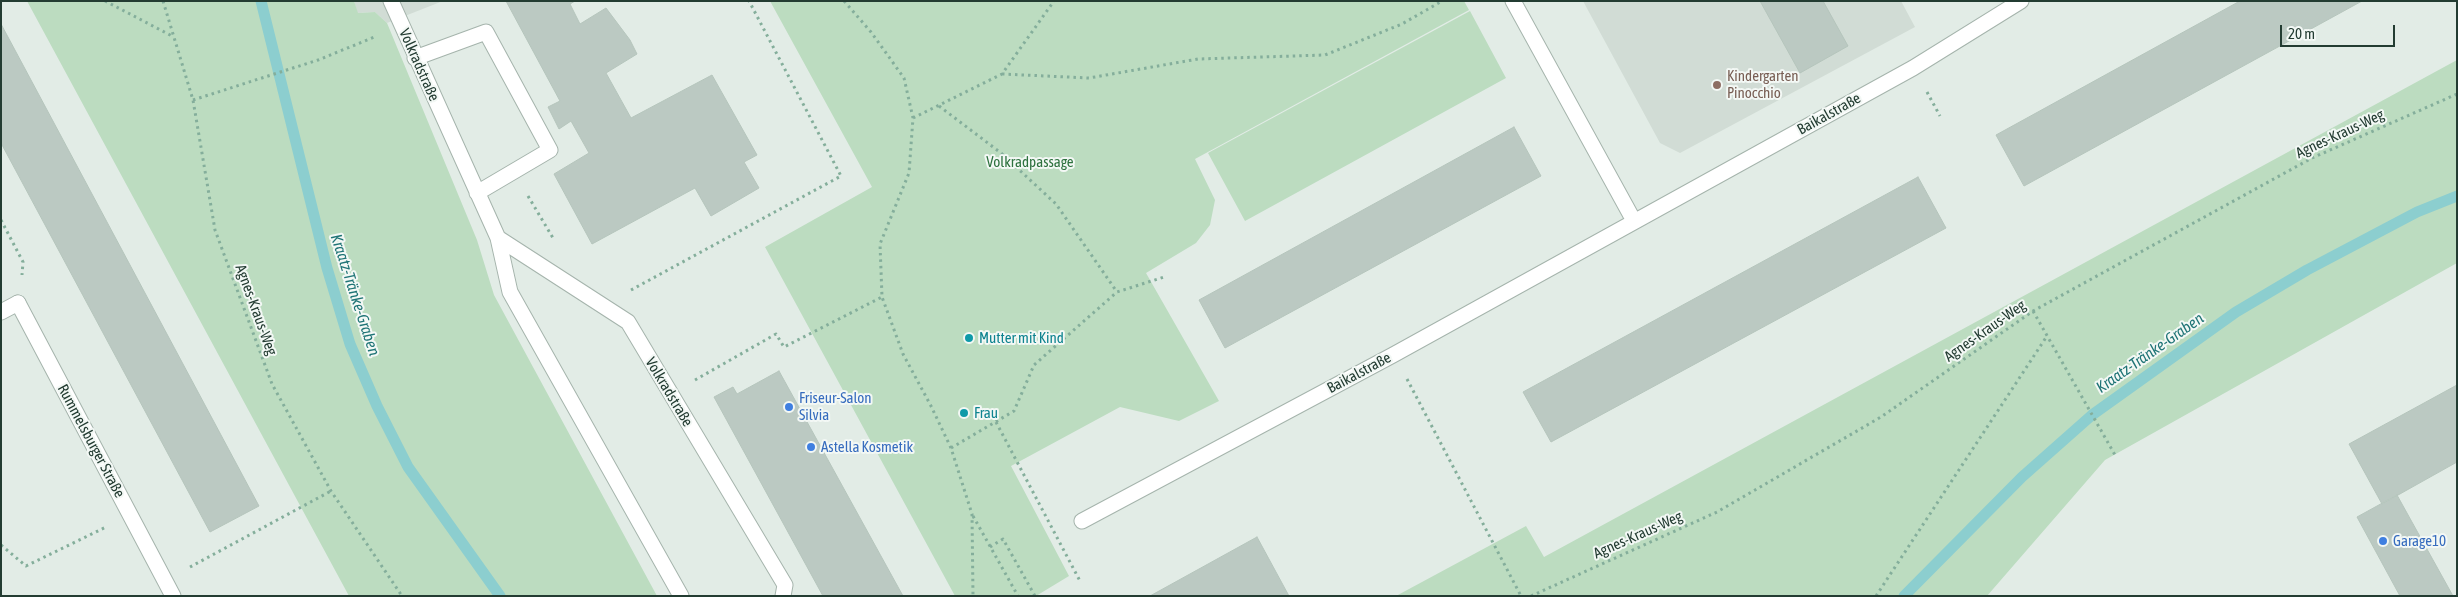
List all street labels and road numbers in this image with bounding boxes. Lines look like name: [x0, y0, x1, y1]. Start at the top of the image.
street label: Volkradstraße: [395, 26, 443, 104]
street label: Baikalstraße: [1794, 89, 1864, 139]
street label: Agnes-Kraus-Weg: [2293, 106, 2387, 162]
street label: Agnes-Kraus-Weg: [231, 262, 281, 358]
street label: Agnes-Kraus-Weg: [1941, 296, 2029, 366]
street label: Baikalstraße: [1324, 349, 1394, 397]
street label: Volkradstraße: [641, 354, 697, 430]
street label: Rummelsburger Straße: [54, 381, 128, 501]
street label: Agnes-Kraus-Weg: [1591, 507, 1685, 563]

